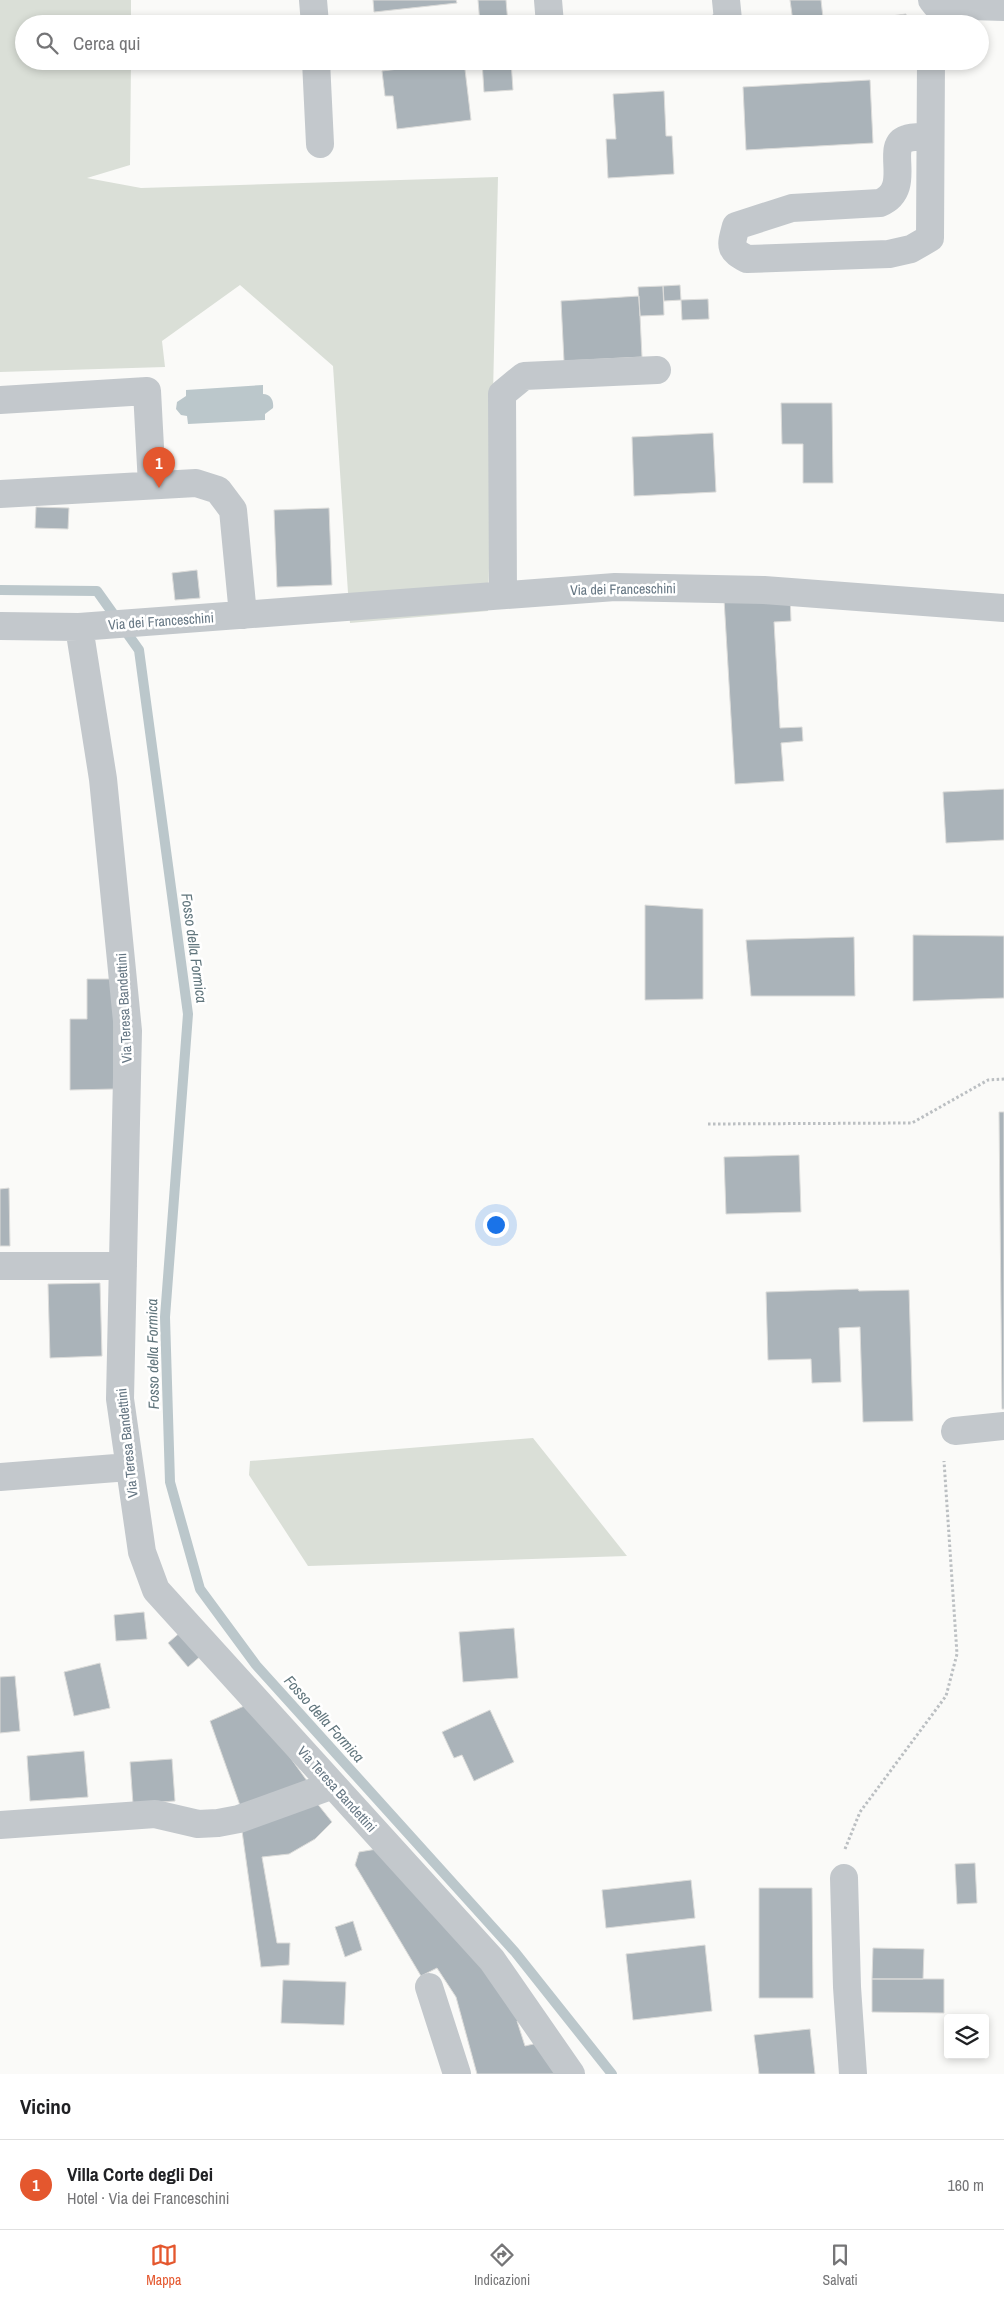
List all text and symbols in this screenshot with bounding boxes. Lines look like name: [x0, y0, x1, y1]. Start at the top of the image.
search box: [15, 15, 989, 70]
icon: search: [33, 29, 61, 57]
text: Cerca qui: [73, 30, 141, 56]
pin: 1: [143, 447, 175, 488]
street label: Via dei Franceschini: [570, 579, 676, 599]
street label: Via dei Franceschini: [108, 608, 214, 634]
water label: Fosso della Formica: [176, 892, 213, 1004]
street label: Via Teresa Bandettini: [112, 953, 136, 1063]
your location: [483, 1212, 509, 1238]
water label: Fosso della Formica: [141, 1298, 164, 1409]
street label: Via Teresa Bandettini: [112, 1387, 142, 1499]
water label: Fosso della Formica: [280, 1671, 369, 1767]
street label: Via Teresa Bandettini: [293, 1742, 381, 1836]
map controls: [944, 2014, 989, 2059]
button: layers: [944, 2014, 989, 2059]
text: Vicino: [20, 2092, 71, 2121]
text: Villa Corte degli Dei: [67, 2161, 213, 2187]
text: 1: [32, 2174, 40, 2196]
text: 160 m: [948, 2174, 984, 2196]
text: Hotel · Via dei Franceschini: [67, 2187, 229, 2209]
tab: Mappa: [146, 2241, 181, 2289]
tab: Indicazioni: [474, 2241, 530, 2289]
tab: Salvati: [823, 2241, 858, 2289]

